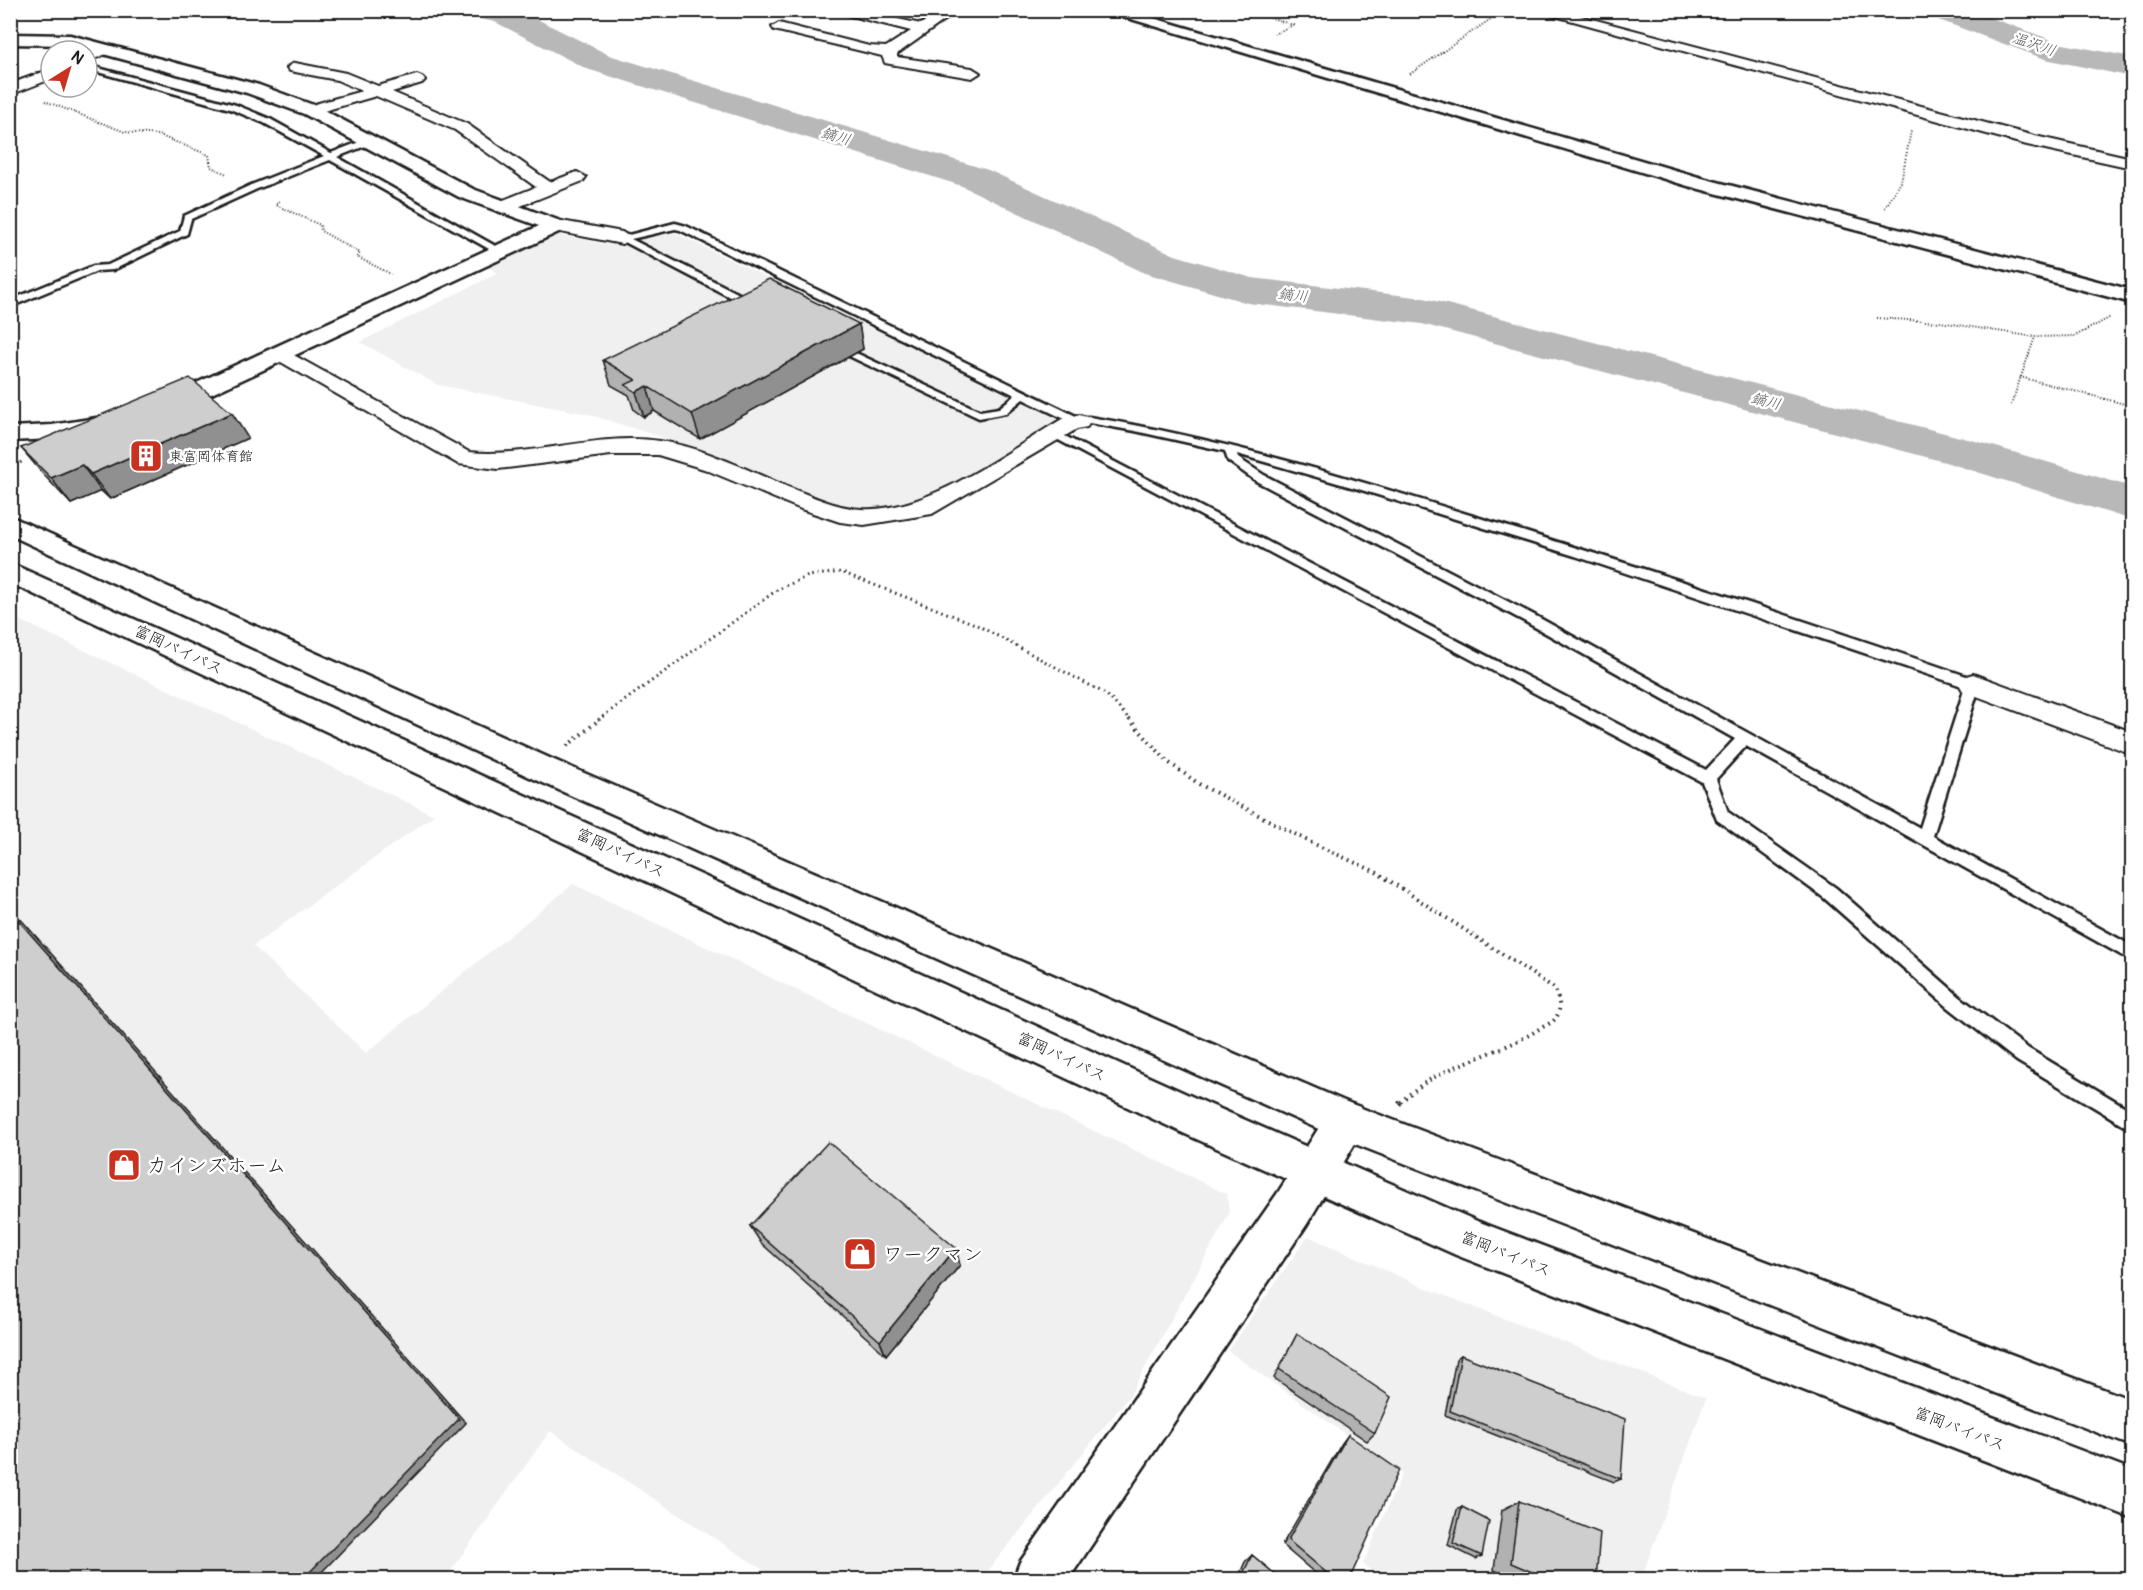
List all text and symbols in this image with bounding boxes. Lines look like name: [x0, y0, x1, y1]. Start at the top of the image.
water label: 温沢川: [2009, 28, 2058, 61]
north arrow: [39, 39, 99, 99]
text: N: [67, 47, 88, 69]
water label: 鏑川: [819, 123, 853, 150]
water label: 鏑川: [1277, 284, 1309, 307]
water label: 鏑川: [1749, 388, 1783, 415]
building icon: 東富岡体育館: [128, 438, 164, 474]
place label: 東富岡体育館: [169, 448, 253, 465]
street label: 富岡バイパス: [131, 621, 226, 679]
street label: 富岡バイパス: [573, 824, 668, 882]
street label: 富岡バイパス: [1014, 1028, 1109, 1086]
shop icon: カインズホーム: [106, 1147, 142, 1183]
place label: カインズホーム: [147, 1153, 286, 1178]
street label: 富岡バイパス: [1458, 1227, 1554, 1281]
shop icon: ワークマン: [842, 1236, 878, 1272]
place label: ワークマン: [883, 1242, 983, 1267]
street label: 富岡バイパス: [1911, 1402, 2008, 1455]

